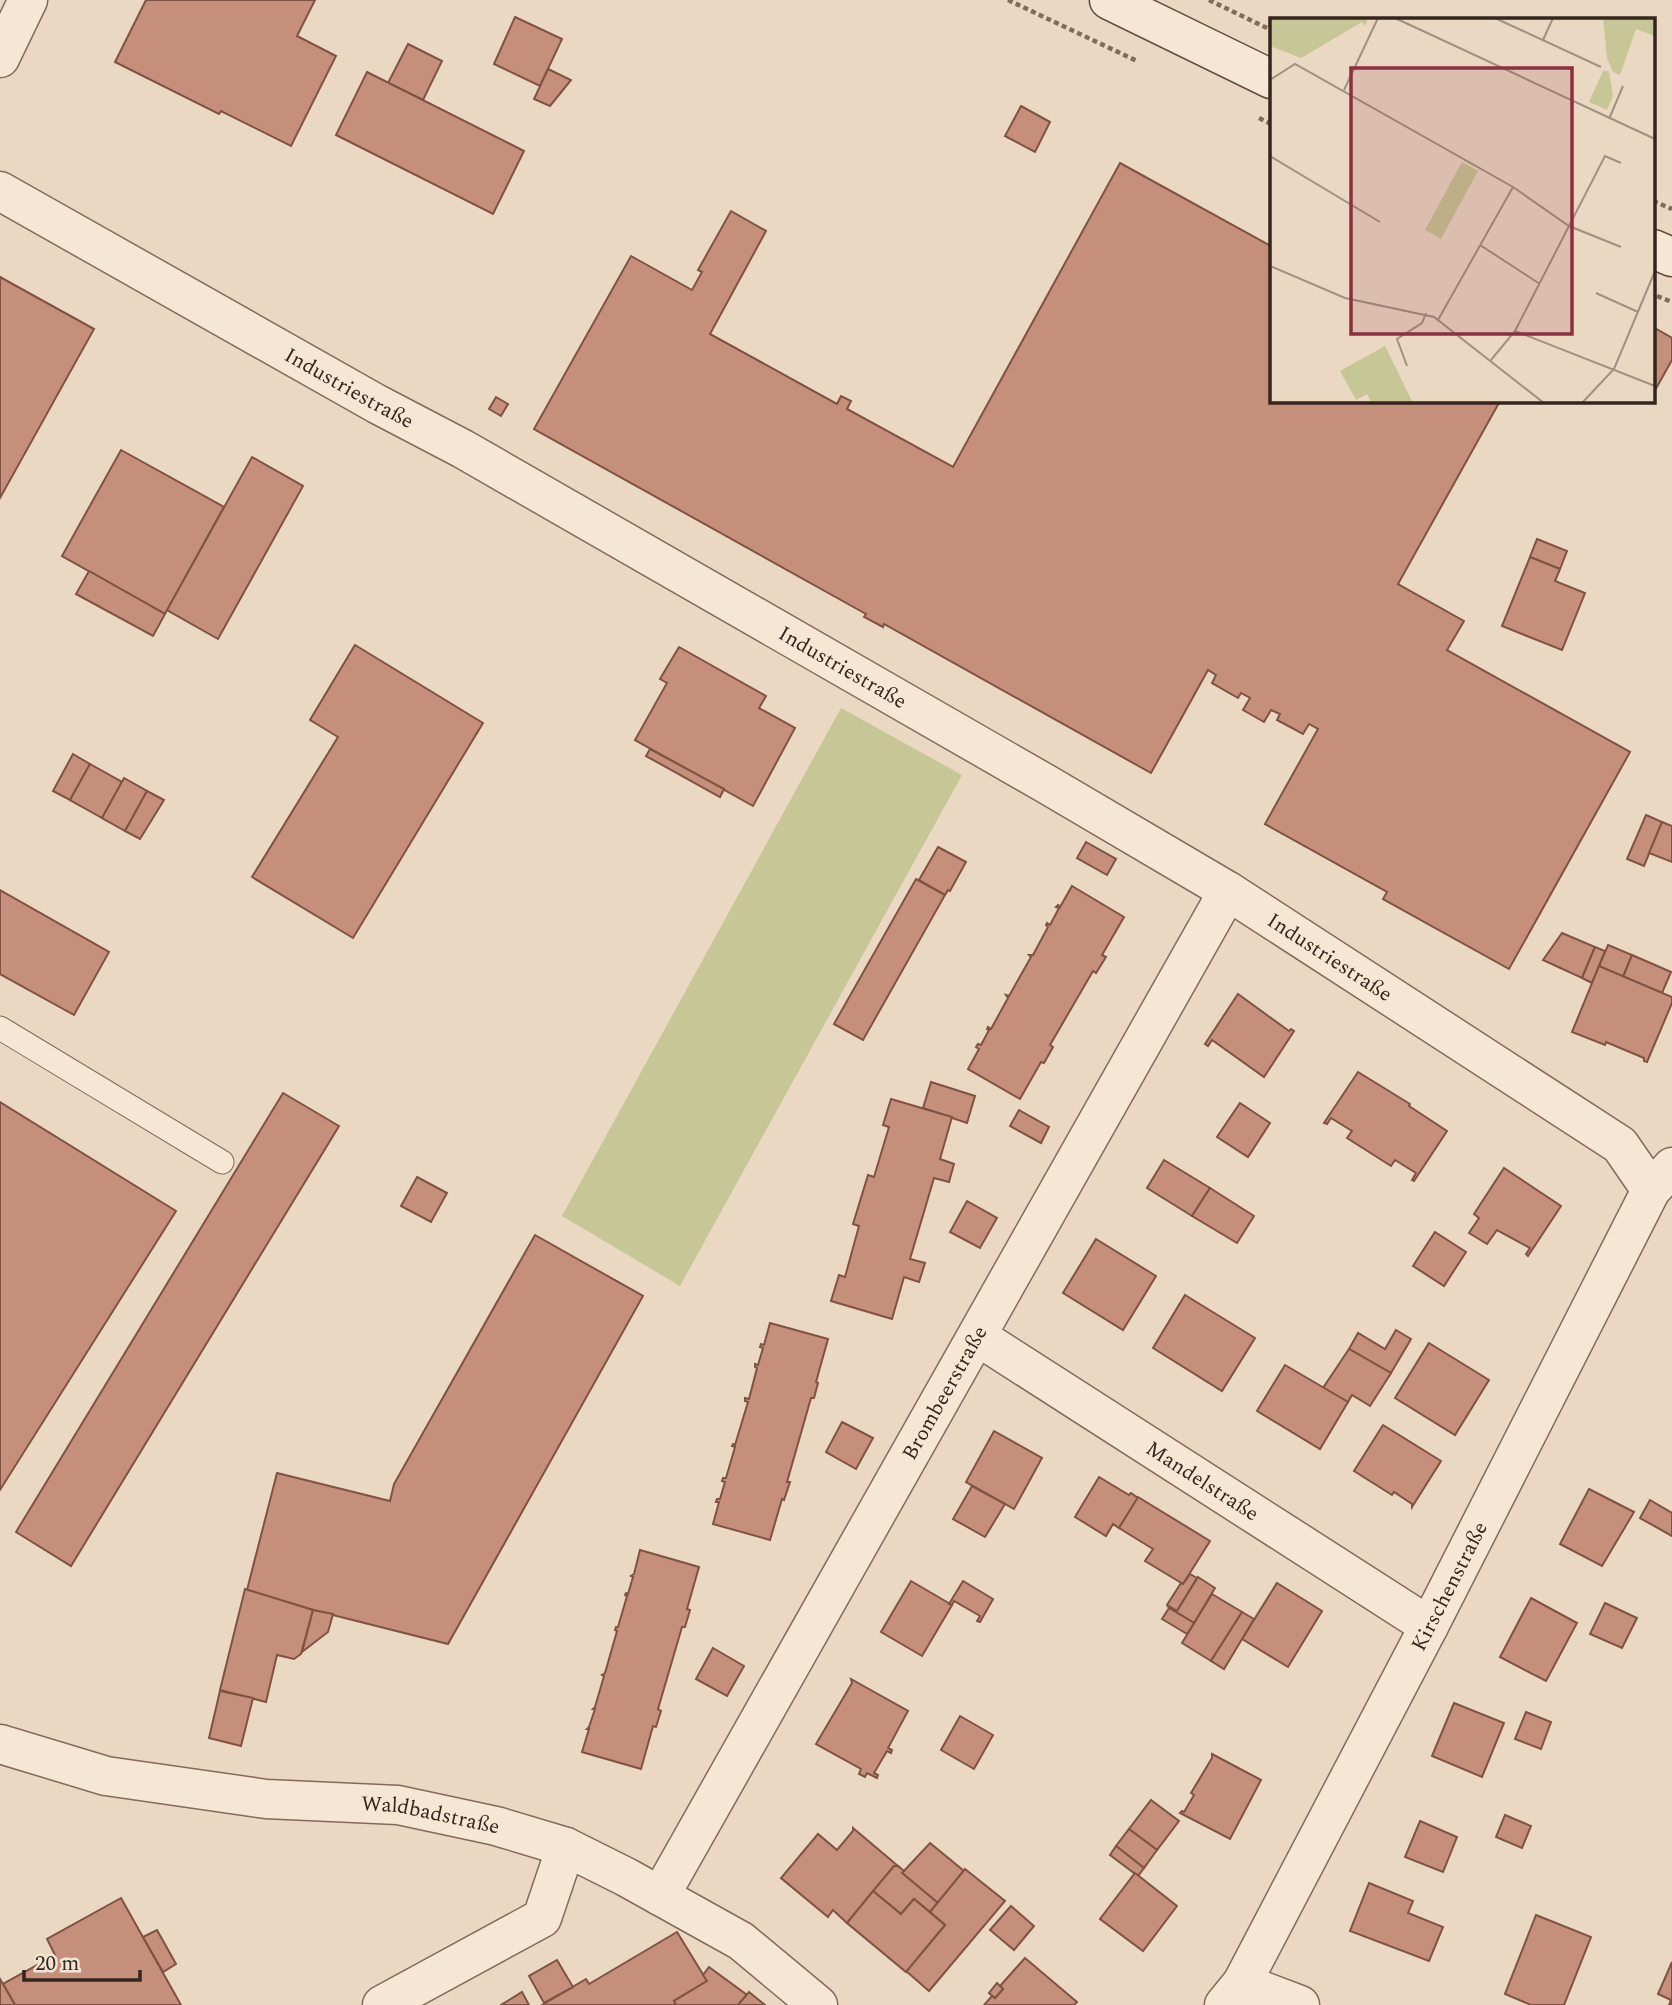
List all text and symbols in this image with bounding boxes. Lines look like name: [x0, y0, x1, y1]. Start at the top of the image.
inset map: [1270, 18, 1654, 402]
street label: Industriestraße: [278, 340, 419, 438]
street label: Industriestraße: [772, 618, 913, 718]
street label: Industriestraße: [1260, 905, 1398, 1010]
street label: Brombeerstraße: [894, 1320, 996, 1467]
street label: Mandelstraße: [1139, 1433, 1265, 1530]
street label: Kirschenstraße: [1403, 1516, 1497, 1657]
street label: Waldbadstraße: [361, 1788, 503, 1843]
scale bar: [24, 1938, 140, 1982]
text: 20 m: [35, 1948, 79, 1980]

